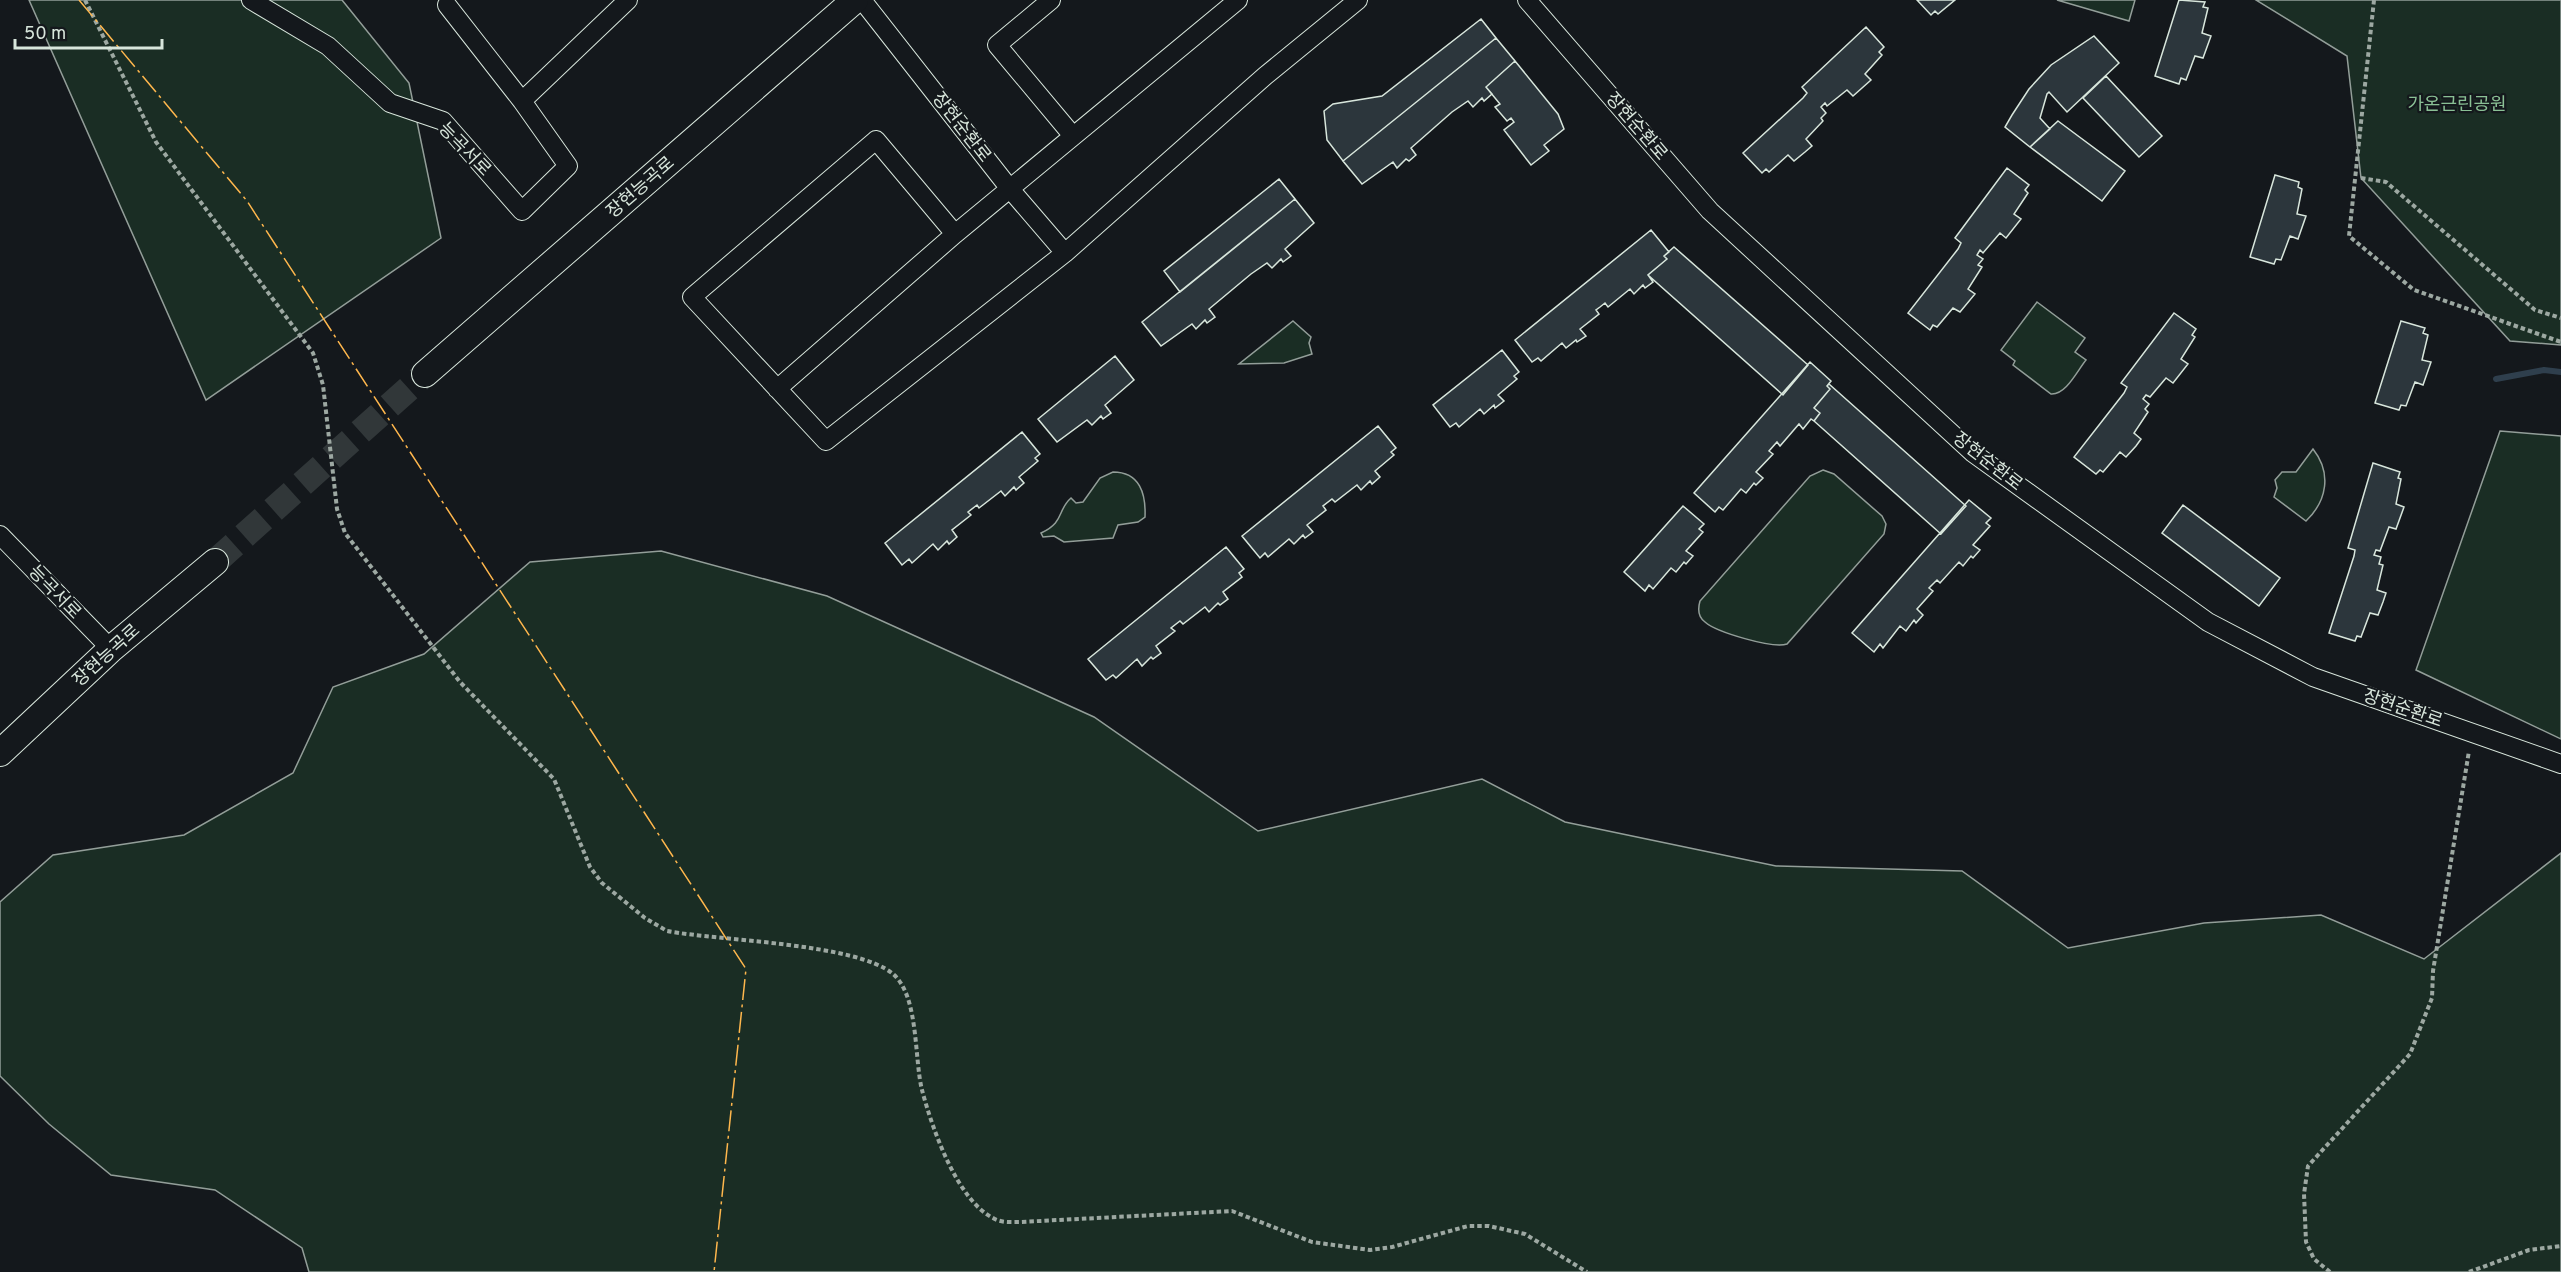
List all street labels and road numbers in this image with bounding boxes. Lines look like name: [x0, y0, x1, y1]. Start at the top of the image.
street label: 장현순환로: [926, 88, 995, 168]
street label: 장현순환로: [1600, 88, 1672, 166]
street label: 능곡서로: [433, 118, 495, 182]
street label: 장현능곡로: [602, 152, 680, 224]
street label: 장현순환로: [1947, 428, 2027, 497]
street label: 능곡서로: [23, 561, 85, 625]
street label: 장현능곡로: [69, 620, 145, 692]
street label: 장현순환로: [2360, 685, 2445, 734]

